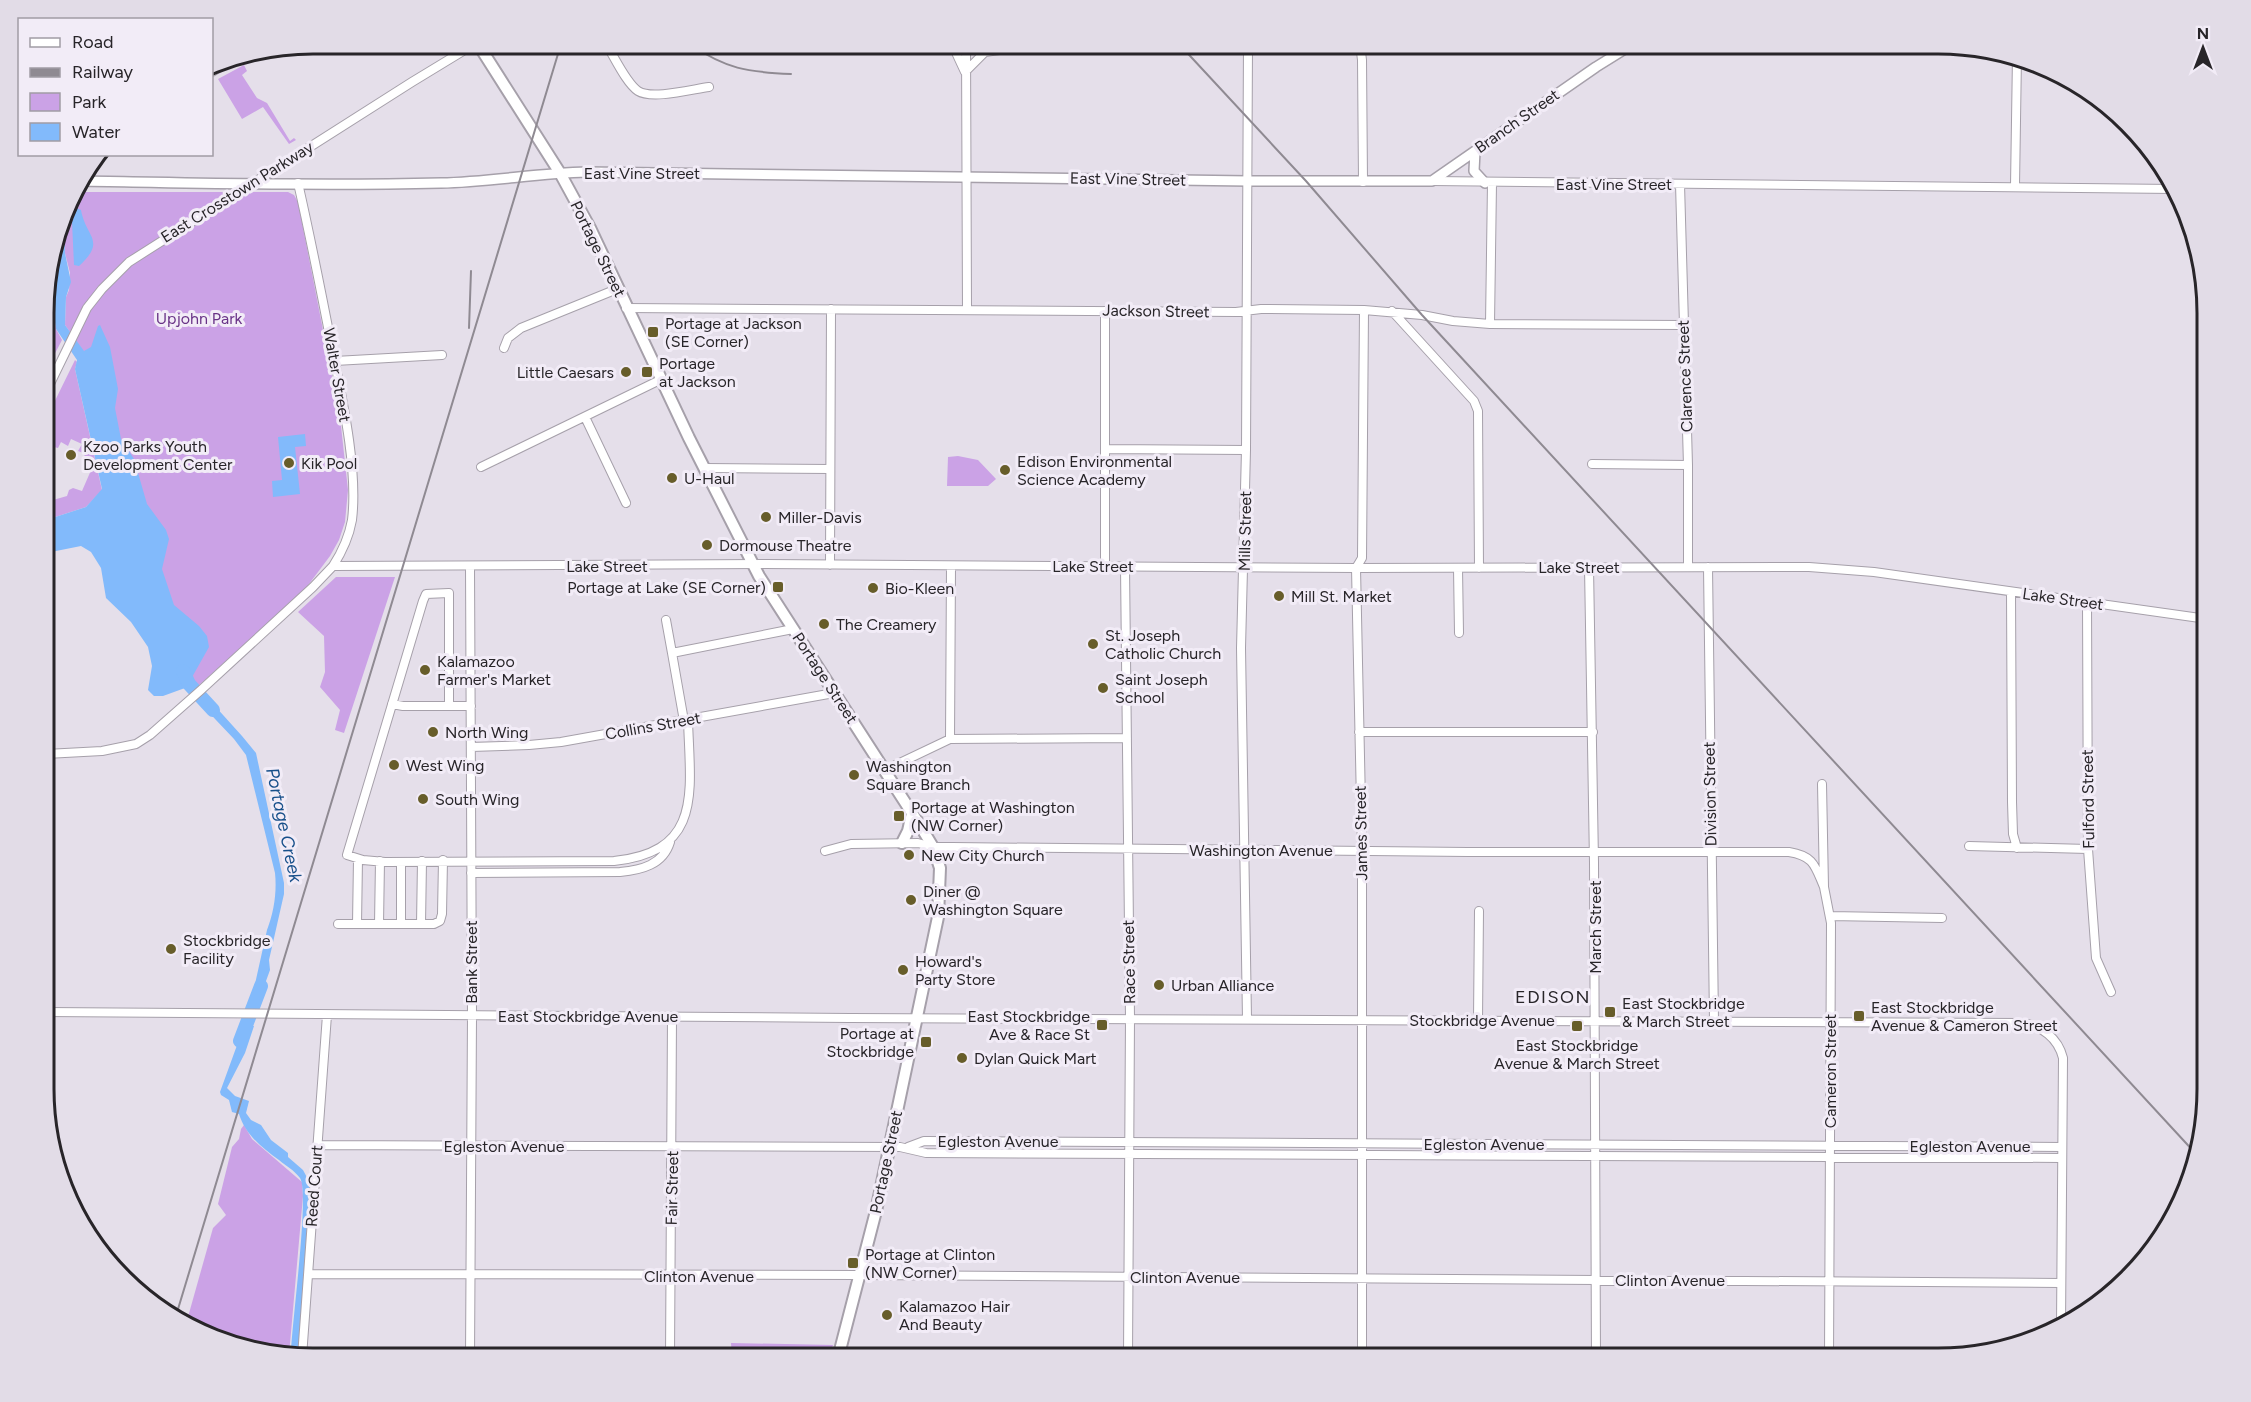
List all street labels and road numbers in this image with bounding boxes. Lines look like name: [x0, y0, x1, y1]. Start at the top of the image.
street label: Branch Street: [1471, 85, 1563, 157]
street label: East Crosstown Parkway: [157, 137, 317, 247]
street label: East Vine Street: [584, 164, 700, 183]
street label: East Vine Street: [1070, 168, 1186, 190]
street label: East Vine Street: [1556, 175, 1672, 194]
street label: Portage Street: [566, 198, 630, 300]
street label: Jackson Street: [1102, 301, 1210, 321]
street label: Clarence Street: [1674, 319, 1696, 433]
street label: Walter Street: [319, 326, 355, 424]
street label: Mills Street: [1235, 491, 1255, 571]
street label: Lake Street: [566, 557, 648, 576]
street label: Lake Street: [1052, 557, 1134, 576]
street label: Lake Street: [1538, 558, 1620, 577]
street label: Lake Street: [2021, 584, 2105, 614]
street label: Portage Street: [788, 629, 862, 727]
street label: Collins Street: [604, 708, 702, 744]
street label: Division Street: [1700, 741, 1720, 847]
street label: Fulford Street: [2078, 749, 2098, 849]
street label: James Street: [1351, 785, 1371, 881]
street label: Washington Avenue: [1189, 841, 1333, 860]
street label: March Street: [1586, 880, 1605, 974]
street label: Bank Street: [462, 920, 481, 1004]
street label: Race Street: [1119, 920, 1139, 1004]
street label: East Stockbridge Avenue: [498, 1007, 679, 1026]
street label: Stockbridge Avenue: [1409, 1011, 1555, 1030]
street label: Cameron Street: [1821, 1014, 1840, 1128]
street label: Portage Street: [866, 1109, 906, 1215]
street label: Egleston Avenue: [938, 1132, 1059, 1151]
street label: Egleston Avenue: [1424, 1135, 1545, 1154]
street label: Egleston Avenue: [444, 1137, 565, 1156]
street label: Egleston Avenue: [1910, 1137, 2031, 1156]
street label: Reed Court: [302, 1144, 326, 1228]
street label: Fair Street: [662, 1151, 682, 1225]
street label: Clinton Avenue: [644, 1267, 754, 1286]
street label: Clinton Avenue: [1130, 1268, 1240, 1287]
street label: Clinton Avenue: [1615, 1271, 1725, 1290]

